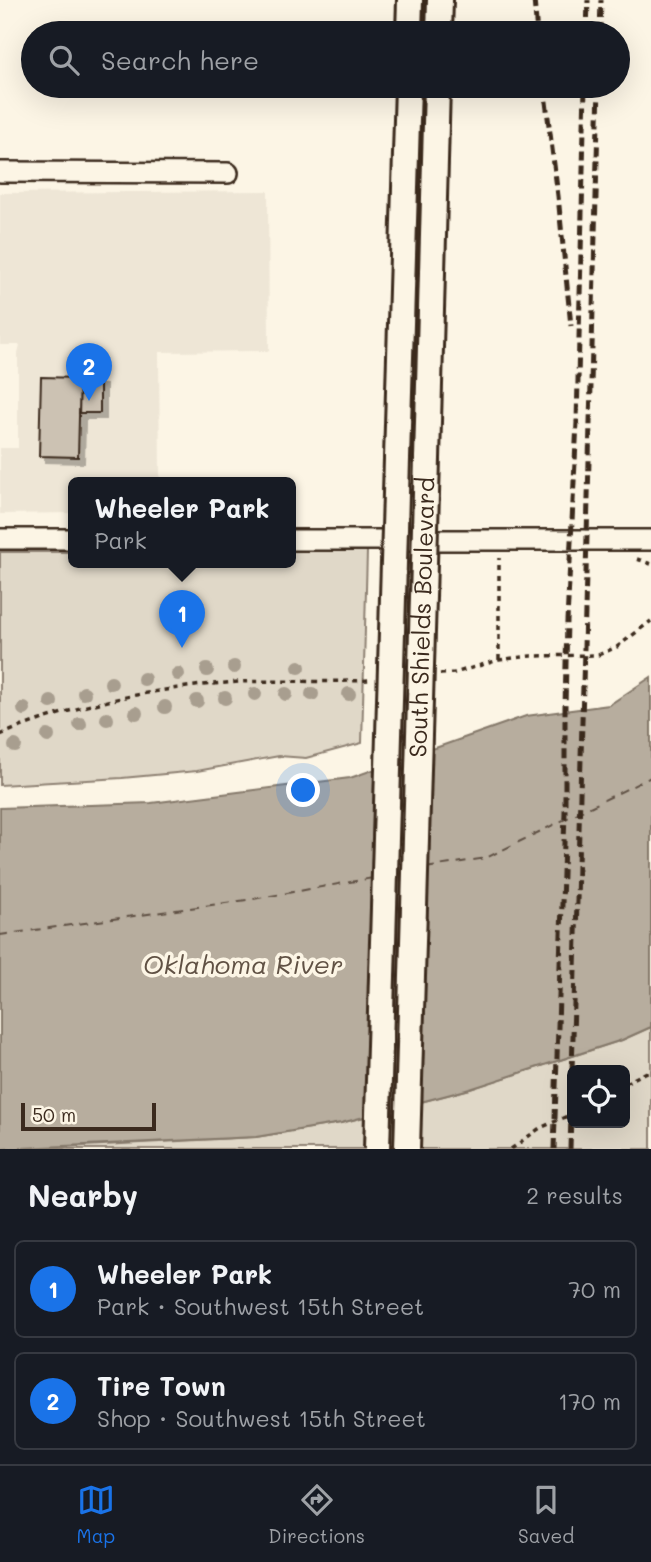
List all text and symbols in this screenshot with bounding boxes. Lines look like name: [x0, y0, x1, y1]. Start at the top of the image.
search box: [21, 21, 630, 98]
icon: search: [45, 41, 83, 79]
text: Search here: [101, 43, 259, 77]
pin: 2: [66, 343, 112, 401]
street label: South Shields Boulevard: [401, 476, 440, 758]
popup: [68, 477, 296, 568]
text: Wheeler Park: [95, 491, 269, 525]
text: Park: [95, 525, 147, 555]
pin: 1: [159, 590, 205, 648]
your location: [286, 773, 320, 807]
water label: Oklahoma River: [143, 947, 343, 981]
map controls: [567, 1065, 630, 1128]
button: locate: [567, 1065, 630, 1128]
scale bar: [21, 1100, 156, 1132]
text: 50 m: [32, 1102, 76, 1127]
text: Nearby: [28, 1175, 138, 1215]
text: 2 results: [526, 1180, 623, 1210]
text: Wheeler Park: [97, 1257, 272, 1291]
text: 1: [48, 1274, 58, 1304]
text: 70 m: [568, 1274, 621, 1304]
text: Park · Southwest 15th Street: [97, 1291, 424, 1321]
text: Tire Town: [97, 1369, 226, 1403]
text: 2: [47, 1386, 59, 1416]
text: 170 m: [558, 1386, 621, 1416]
text: Shop · Southwest 15th Street: [97, 1403, 426, 1433]
tab: Map: [77, 1481, 115, 1548]
tab: Directions: [268, 1481, 365, 1548]
tab: Saved: [518, 1481, 574, 1548]

